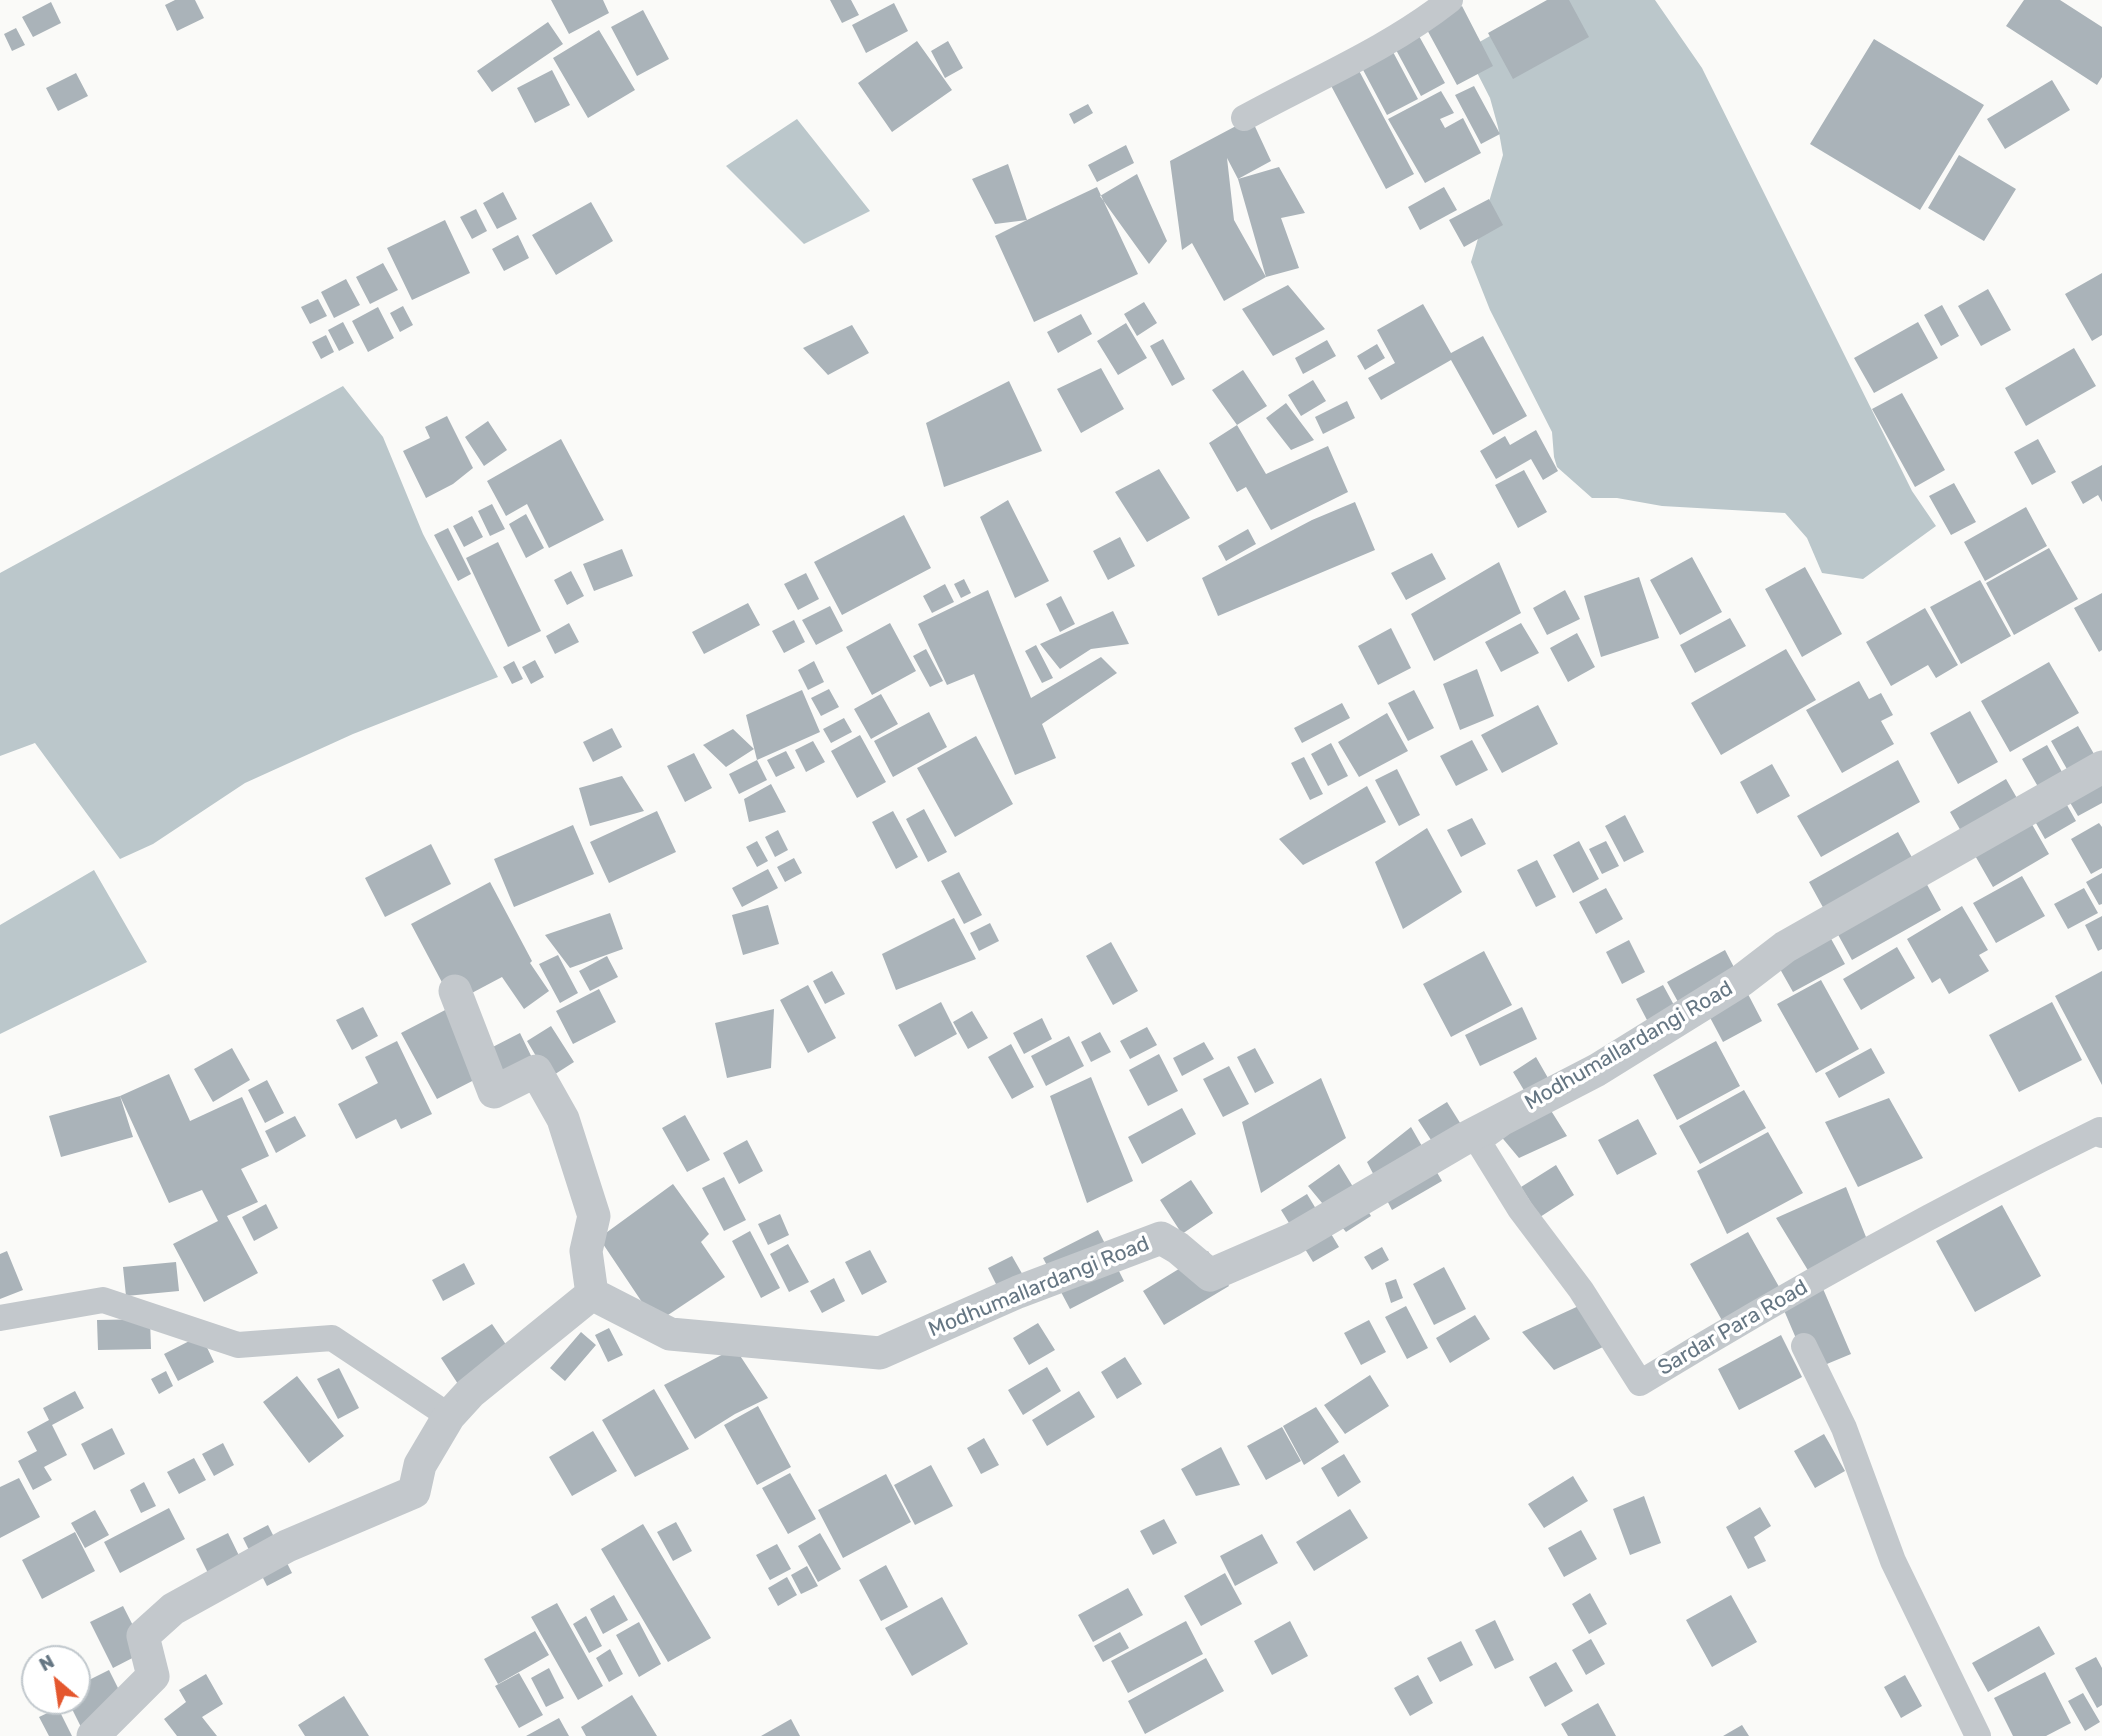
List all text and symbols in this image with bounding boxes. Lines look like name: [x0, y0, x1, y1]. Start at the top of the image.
street label: Modhumallardangi Road: [1521, 976, 1737, 1116]
street label: Modhumallardangi Road: [925, 1231, 1153, 1343]
street label: Sardar Para Road: [1654, 1275, 1812, 1381]
north arrow: [21, 1645, 91, 1715]
text: N: [35, 1650, 58, 1676]

